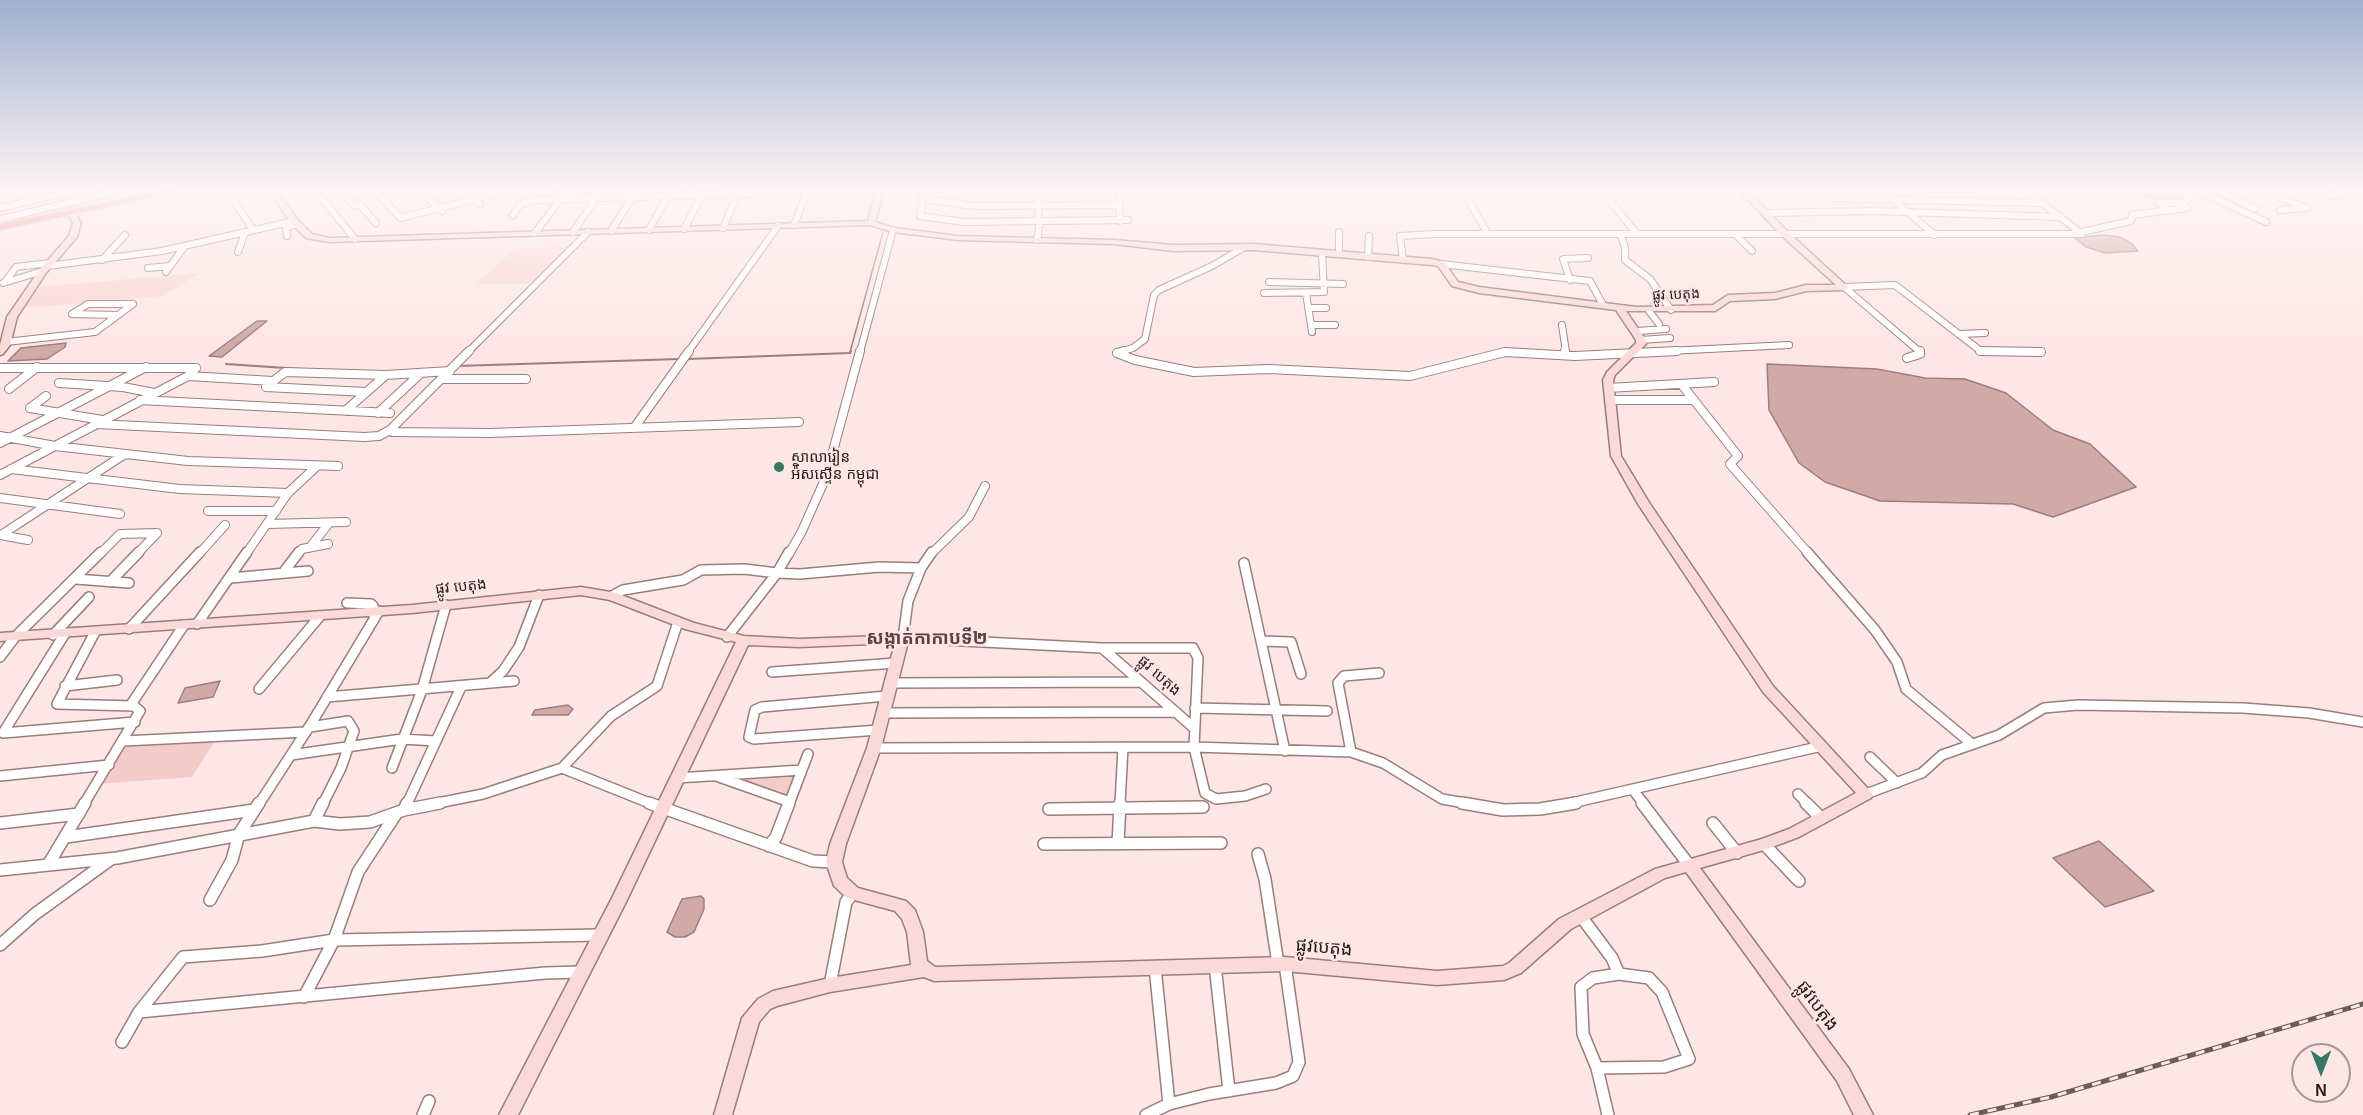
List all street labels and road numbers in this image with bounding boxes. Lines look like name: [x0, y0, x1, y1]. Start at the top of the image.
street label: ផ្លូវ បេតុង: [1652, 286, 1700, 304]
street label: ផ្លូវ បេតុង: [434, 575, 488, 599]
street label: ផ្លូវ បេតុង: [1134, 652, 1184, 700]
street label: ផ្លូវបេតុង: [1295, 935, 1353, 961]
street label: ផ្លូវបេតុង: [1792, 977, 1842, 1035]

